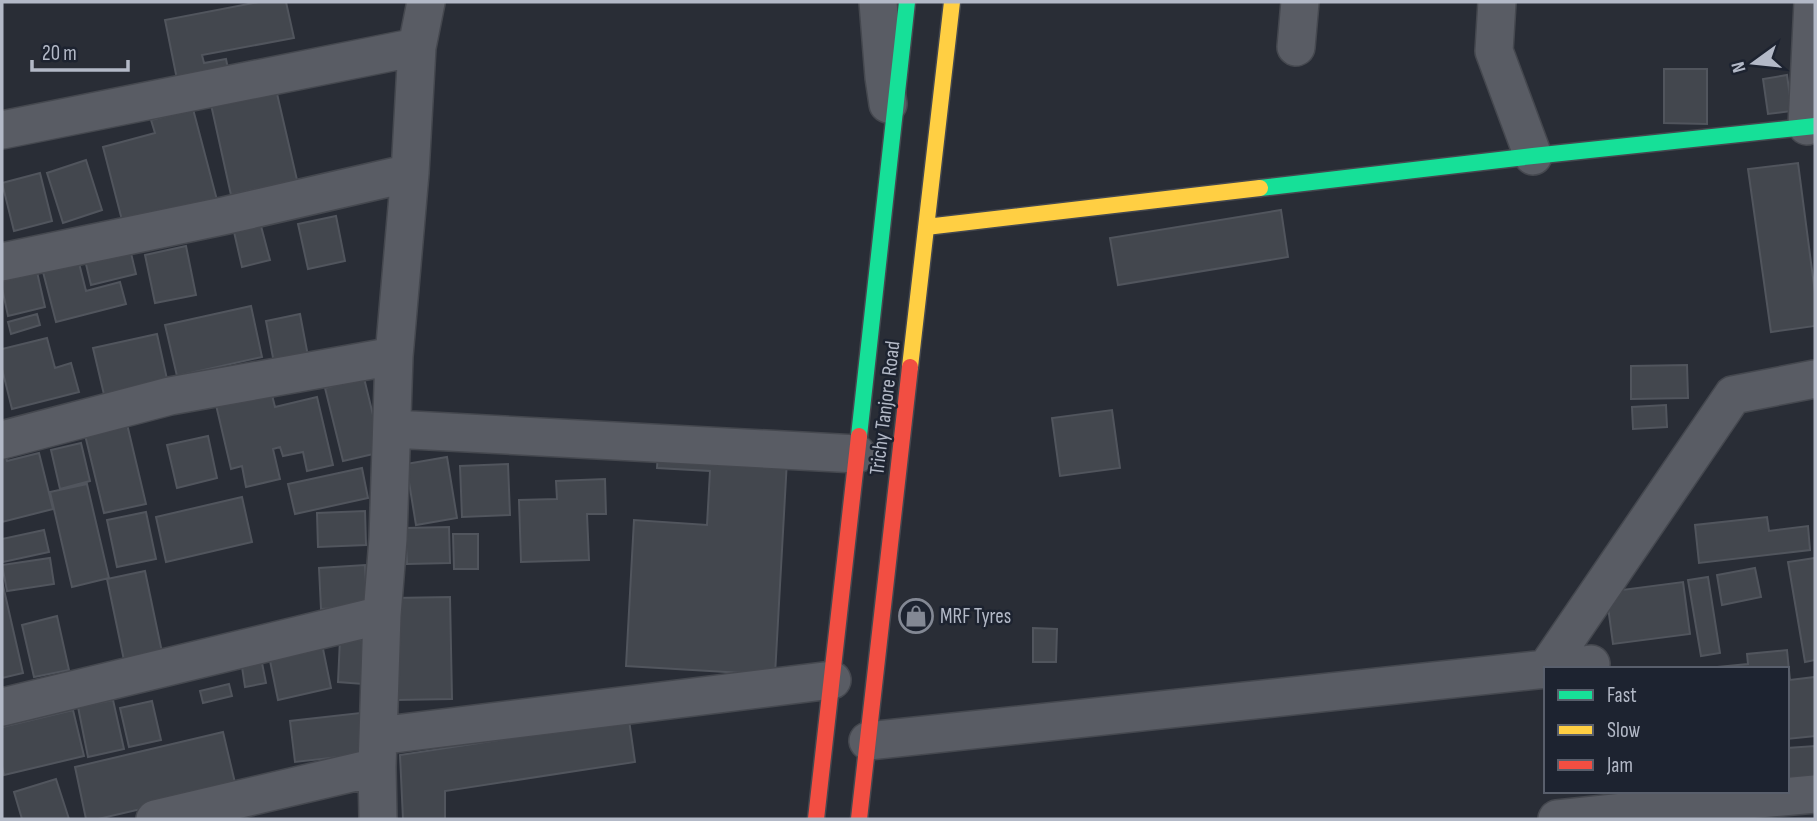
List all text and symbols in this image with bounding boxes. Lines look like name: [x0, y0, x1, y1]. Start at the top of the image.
scale bar: [32, 28, 128, 72]
north arrow: [1719, 28, 1789, 98]
text: 20 m: [42, 41, 77, 66]
text: N: [1727, 59, 1751, 75]
street label: Trichy Tanjore Road: [864, 340, 906, 476]
shop icon: MRF Tyres: [897, 597, 935, 635]
place label: MRF Tyres: [940, 604, 1011, 629]
legend: [1544, 667, 1789, 793]
text: Fast: [1607, 683, 1637, 708]
text: Slow: [1607, 718, 1641, 743]
text: Jam: [1606, 753, 1633, 778]

